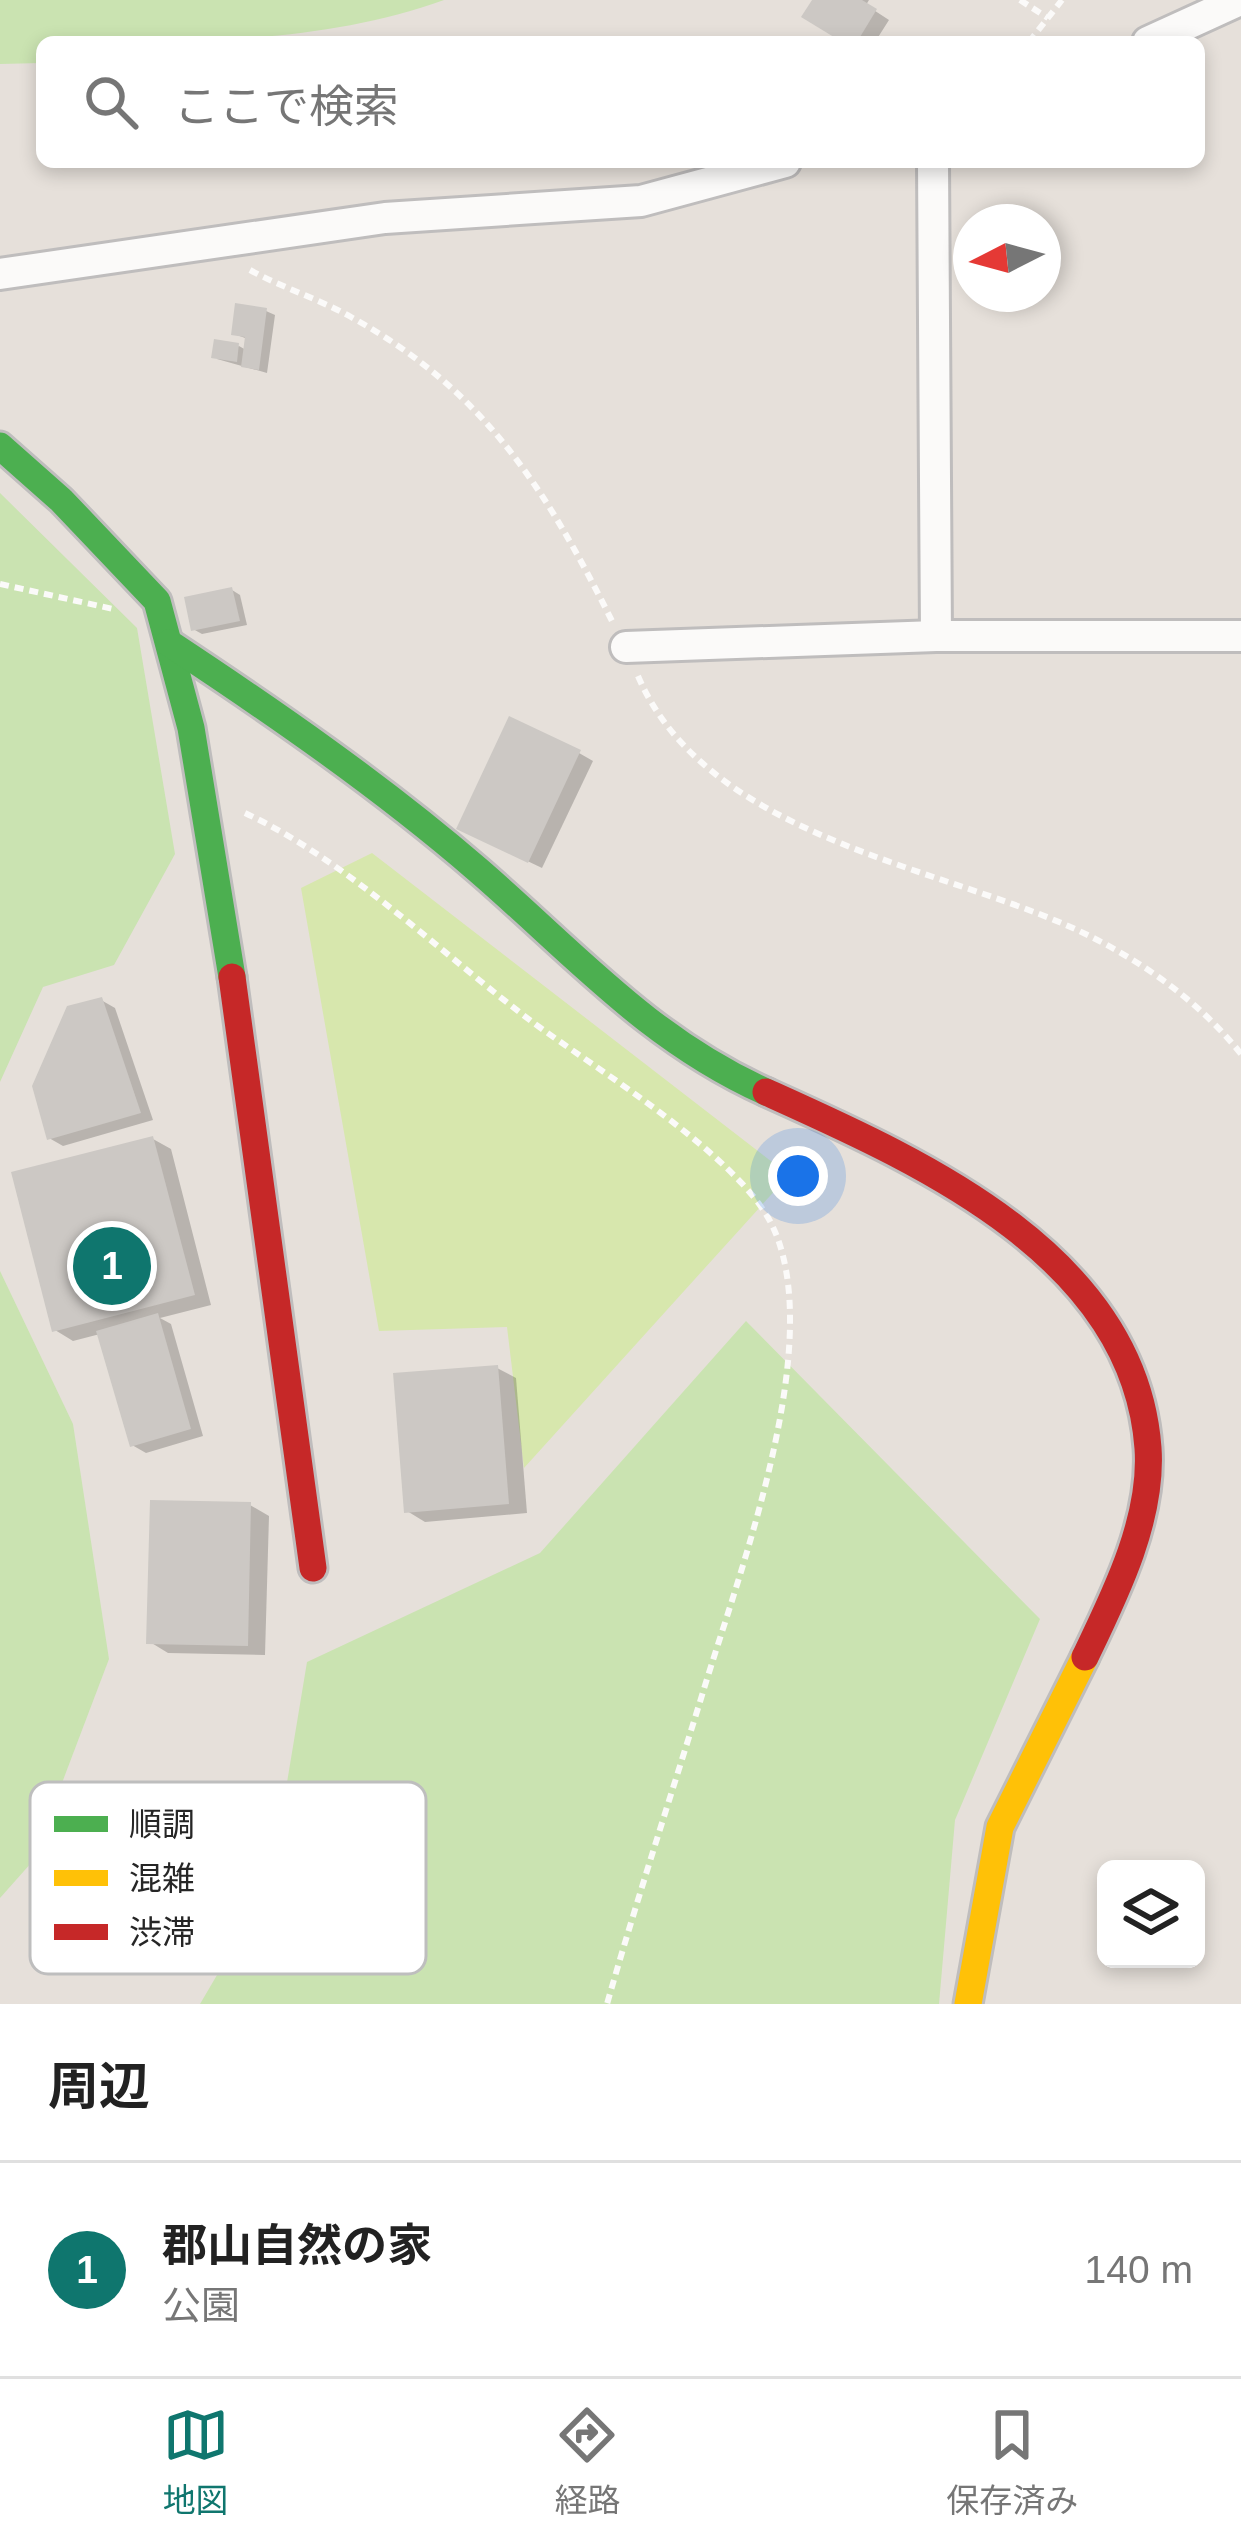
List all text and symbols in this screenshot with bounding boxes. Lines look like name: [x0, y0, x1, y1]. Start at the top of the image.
search box: [36, 36, 1205, 168]
icon: search: [78, 69, 144, 135]
text: ここで検索: [174, 81, 399, 132]
north arrow: [953, 204, 1061, 312]
your location: [768, 1146, 828, 1206]
pin: 1: [73, 1221, 151, 1311]
legend: [30, 1782, 426, 1974]
text: 順調: [129, 1806, 195, 1843]
text: 混雑: [129, 1860, 195, 1897]
map controls: [1097, 1860, 1205, 1968]
button: layers: [1097, 1860, 1205, 1968]
text: 渋滞: [129, 1914, 195, 1951]
text: 周辺: [48, 2058, 150, 2115]
text: 郡山自然の家: [162, 2220, 432, 2271]
text: 1: [76, 2248, 98, 2291]
text: 140 m: [1085, 2248, 1193, 2291]
text: 公園: [162, 2284, 240, 2327]
tab: 地図: [163, 2402, 229, 2522]
tab: 経路: [554, 2402, 620, 2522]
tab: 保存済み: [946, 2402, 1078, 2522]

